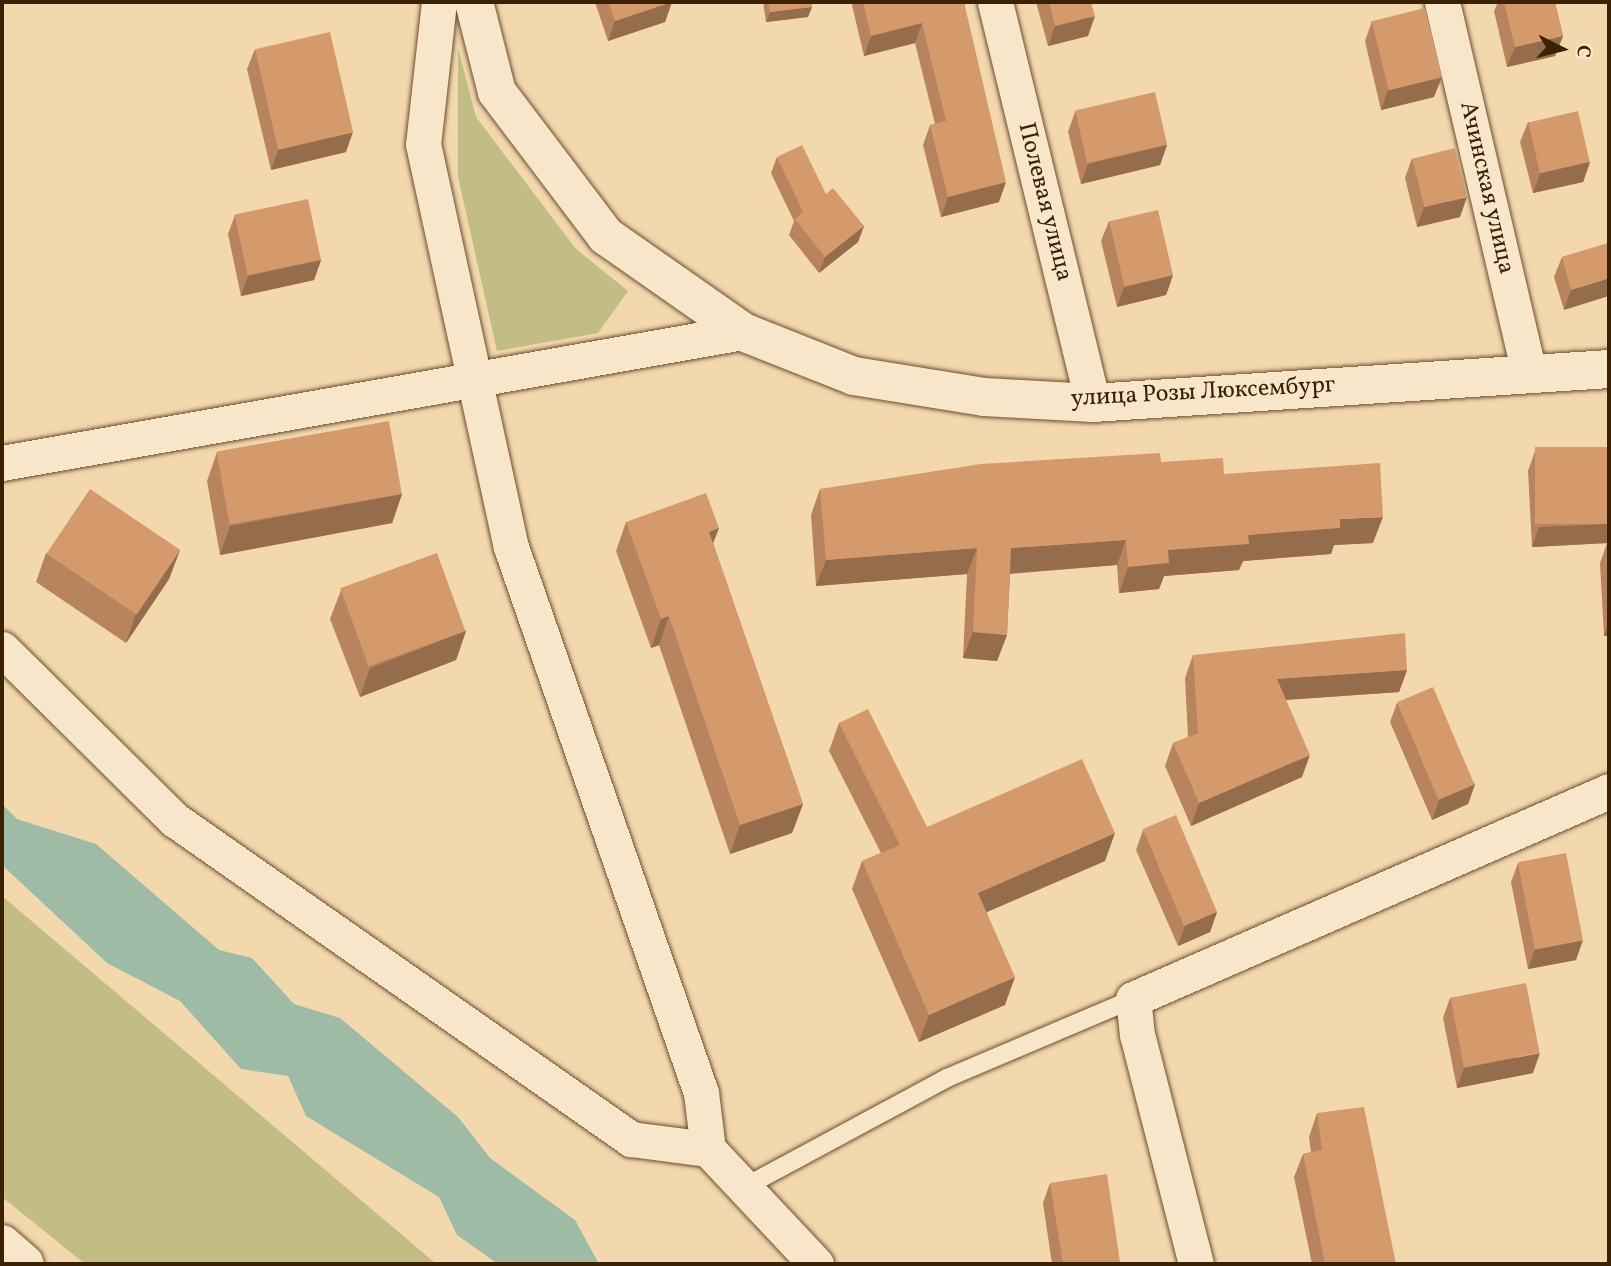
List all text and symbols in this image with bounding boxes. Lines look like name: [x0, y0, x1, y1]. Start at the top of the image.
north arrow: [1527, 14, 1597, 84]
text: С: [1569, 44, 1596, 59]
street label: Ачинская улица: [1452, 99, 1520, 277]
street label: Полевая улица: [1010, 119, 1078, 285]
street label: улица Розы Люксембург: [1070, 372, 1336, 414]

